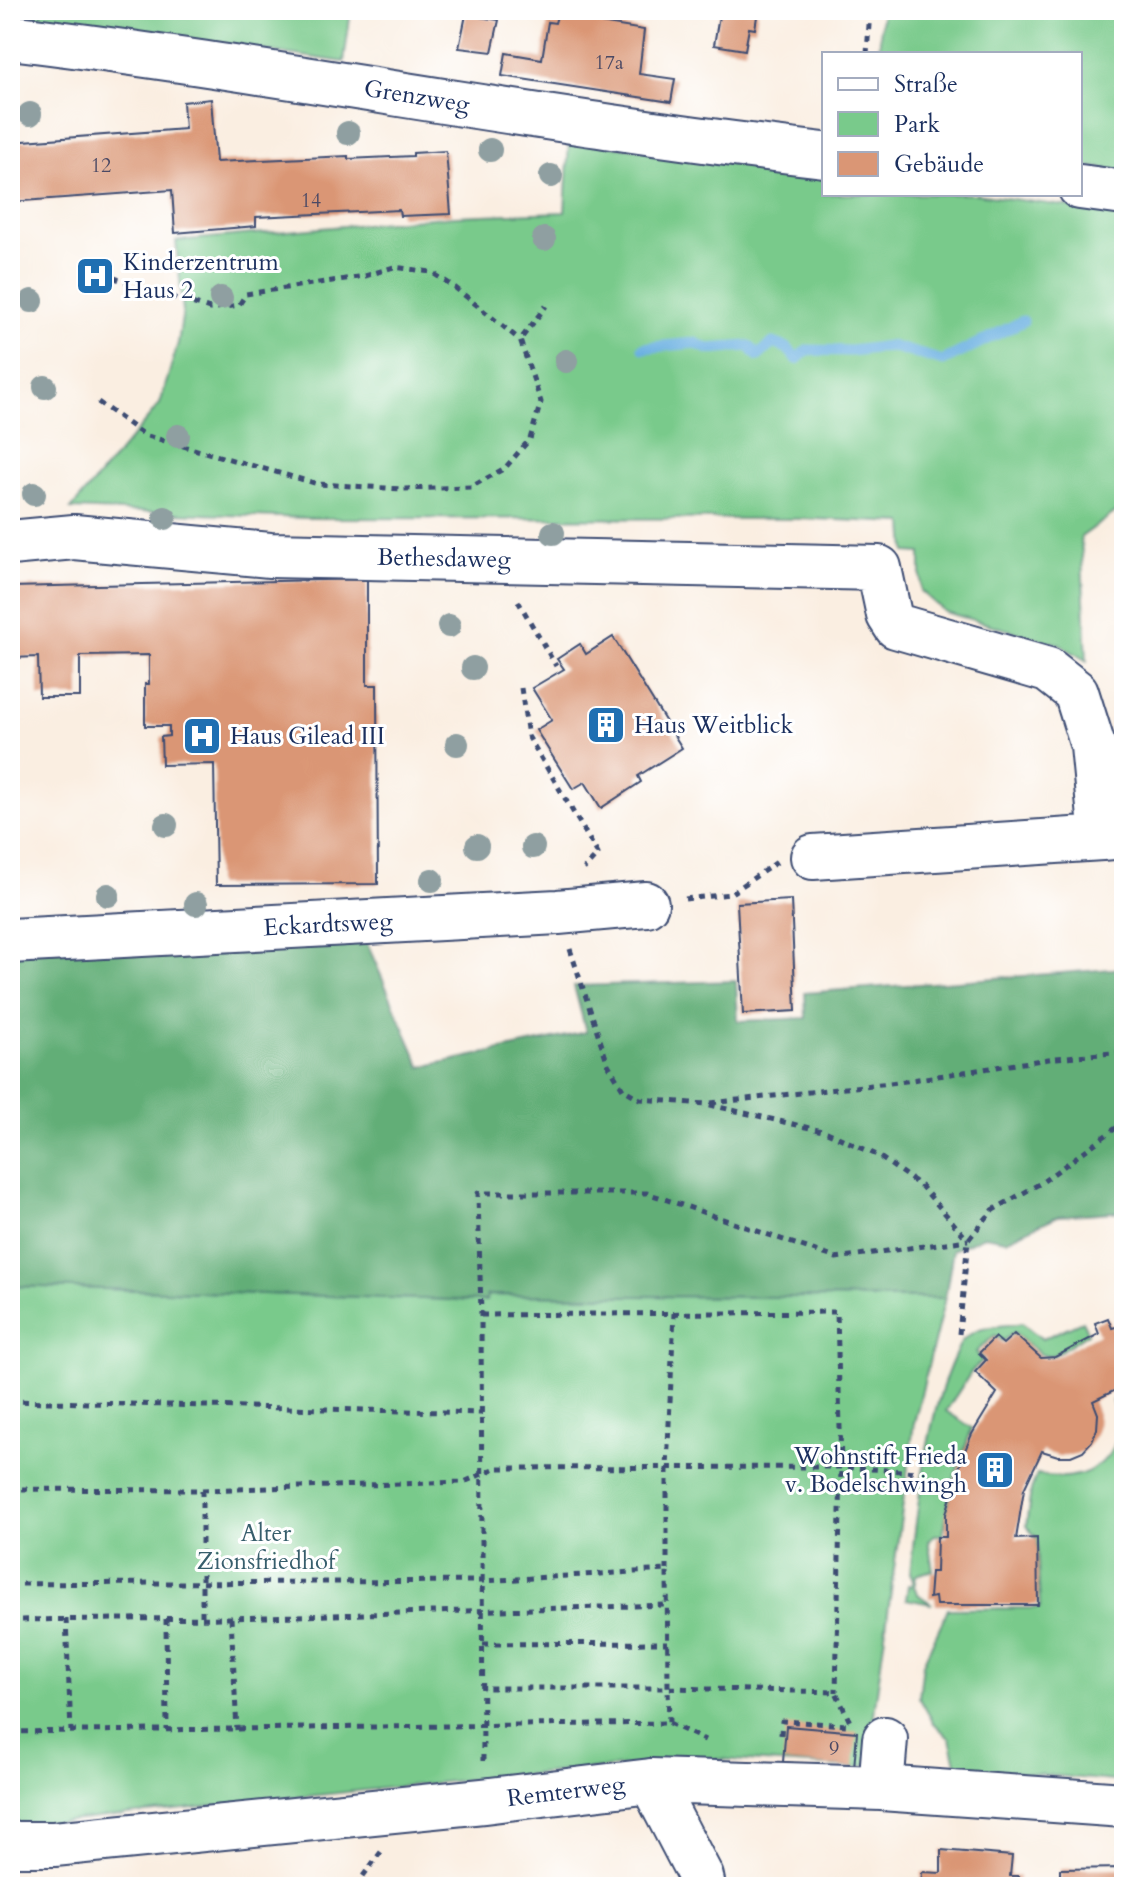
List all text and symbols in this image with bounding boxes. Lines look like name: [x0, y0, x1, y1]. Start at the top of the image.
house number: 17a: [594, 49, 624, 76]
legend: [822, 52, 1082, 196]
text: Straße: [894, 68, 958, 101]
street label: Grenzweg: [362, 72, 473, 121]
text: Park: [894, 108, 940, 141]
text: Gebäude: [894, 148, 984, 181]
house number: 12: [91, 152, 111, 179]
house number: 14: [301, 187, 321, 214]
place label: Kinderzentrum Haus 2: [123, 246, 279, 307]
hospital icon: Kinderzentrum Haus 2: [74, 255, 116, 297]
street label: Bethesdaweg: [377, 541, 512, 576]
building icon: Haus Weitblick: [585, 704, 627, 746]
place label: Haus Weitblick: [634, 709, 793, 742]
hospital icon: Haus Gilead III: [181, 715, 223, 757]
place label: Haus Gilead III: [230, 720, 385, 753]
street label: Eckardtsweg: [262, 905, 394, 944]
place label: Wohnstift Frieda v. Bodelschwingh: [785, 1440, 968, 1501]
building icon: Wohnstift Frieda v. Bodelschwingh: [974, 1449, 1016, 1491]
park label: Alter Zionsfriedhof: [197, 1517, 339, 1578]
house number: 9: [829, 1735, 839, 1762]
street label: Remterweg: [505, 1768, 627, 1815]

